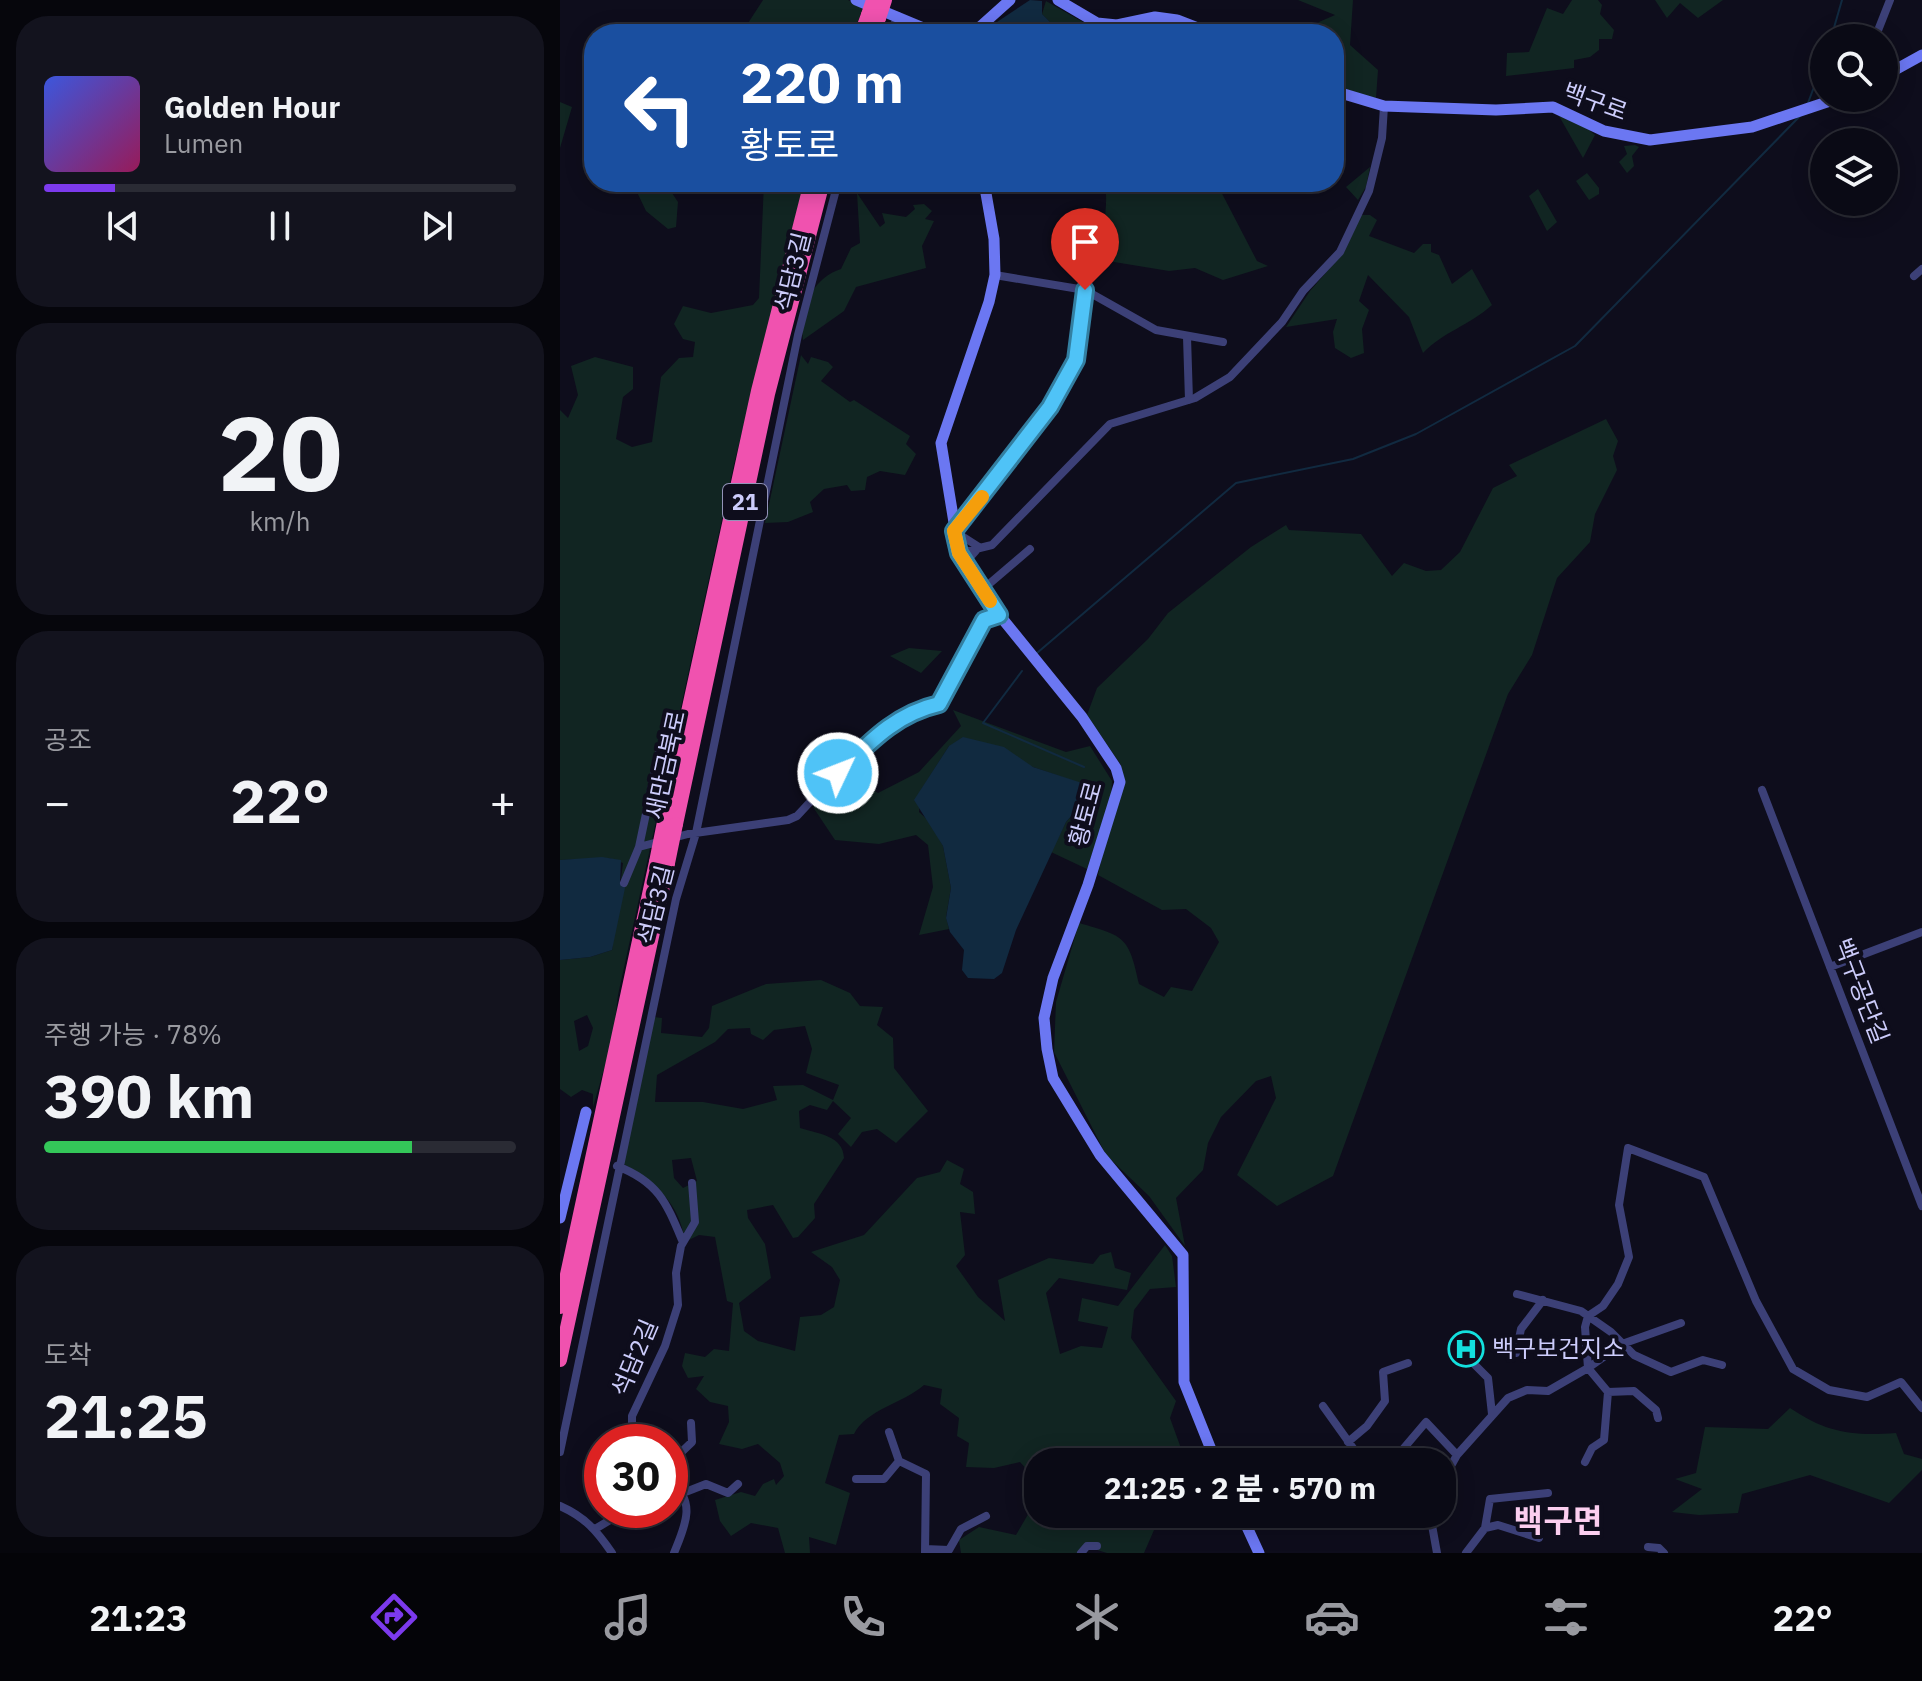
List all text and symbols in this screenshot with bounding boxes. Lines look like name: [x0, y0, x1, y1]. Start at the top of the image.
map controls: [1810, 24, 1898, 216]
button: search: [1810, 24, 1898, 112]
text: 220 m: [740, 46, 904, 118]
icon: left: [608, 56, 712, 160]
street label: 백구로: [1559, 75, 1632, 127]
text: Golden Hour: [164, 87, 340, 126]
text: 황토로: [740, 121, 839, 168]
text: Lumen: [164, 126, 243, 160]
button: layers: [1810, 128, 1898, 216]
icon: previous: [101, 204, 145, 248]
icon: pause: [258, 204, 302, 248]
icon: next: [415, 204, 459, 248]
pin: [1051, 208, 1119, 290]
icon: arrive: [1063, 220, 1107, 264]
street label: 석담3길: [767, 229, 817, 315]
text: 20: [218, 384, 342, 520]
road number: 21: [723, 484, 767, 520]
text: km/h: [249, 504, 311, 538]
street label: 새만금북로: [638, 707, 692, 822]
text: 공조: [44, 722, 92, 756]
position arrow: [796, 731, 880, 815]
text: 22°: [230, 761, 330, 840]
text: −: [44, 773, 70, 830]
text: +: [490, 773, 516, 830]
street label: 황토로: [1061, 778, 1109, 850]
street label: 석담3길: [630, 862, 680, 948]
street label: 백구공단길: [1827, 933, 1897, 1048]
text: 주행 가능 · 78%: [44, 1017, 222, 1051]
text: 390 km: [44, 1056, 254, 1135]
street label: 석담2길: [604, 1314, 665, 1401]
hospital icon: 백구보건지소: [1447, 1330, 1485, 1368]
place label: 백구보건지소: [1492, 1332, 1624, 1364]
text: 도착: [44, 1337, 92, 1371]
text: 21:25: [44, 1376, 208, 1455]
speed limit sign: 30: [584, 1424, 688, 1528]
text: 21:25 · 2 분 · 570 m: [1104, 1468, 1376, 1507]
district label: 백구면: [1514, 1499, 1602, 1541]
icon: directions: [366, 1589, 422, 1645]
icon: music: [600, 1589, 656, 1645]
icon: phone: [835, 1589, 891, 1645]
icon: climate: [1069, 1589, 1125, 1645]
icon: car: [1304, 1589, 1360, 1645]
icon: filters: [1538, 1589, 1594, 1645]
text: 21:23: [89, 1594, 188, 1641]
text: 22°: [1773, 1594, 1833, 1641]

